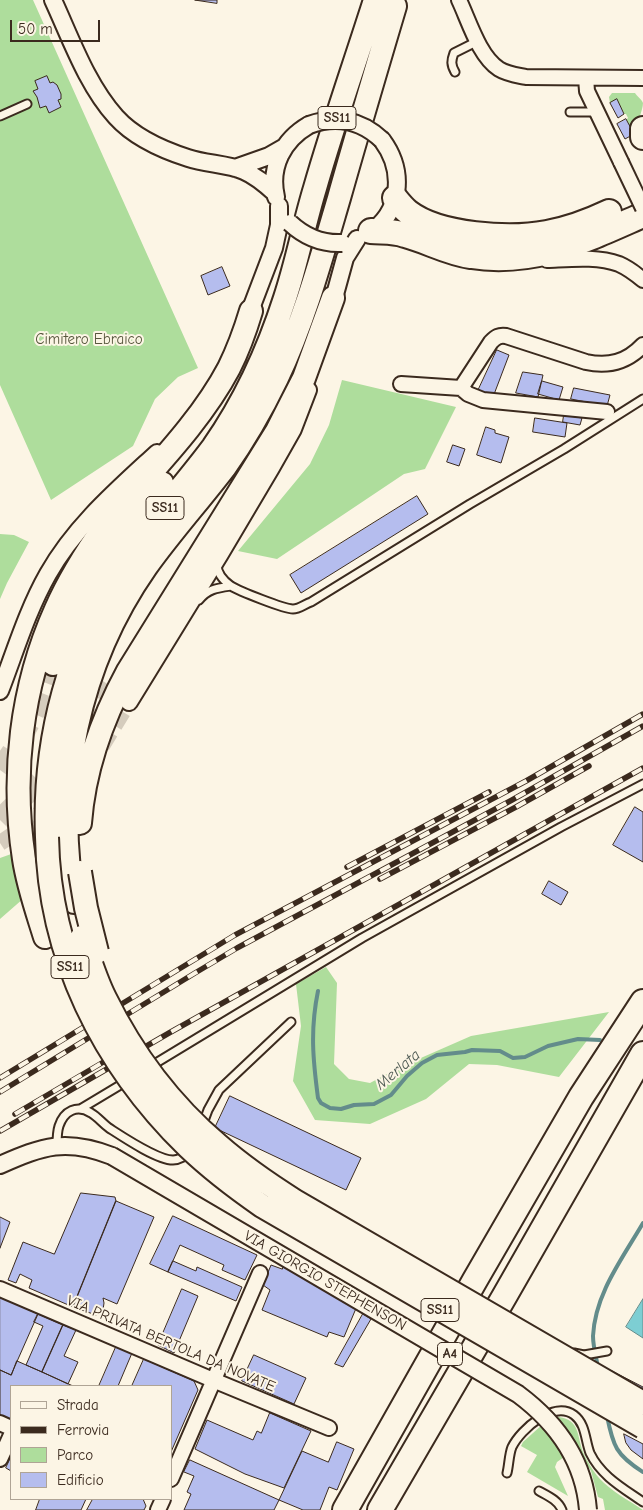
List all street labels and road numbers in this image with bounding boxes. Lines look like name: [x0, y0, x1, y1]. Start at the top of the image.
road number: SS11: [318, 106, 356, 130]
road number: SS11: [146, 496, 184, 520]
road number: SS11: [51, 956, 89, 979]
street label: VIA GIORGIO STEPHENSON: [241, 1227, 409, 1335]
street label: VIA PRIVATA BERTOLA DA NOVATE: [64, 1292, 278, 1396]
road number: SS11: [421, 1298, 459, 1322]
road number: A4: [438, 1342, 462, 1366]

